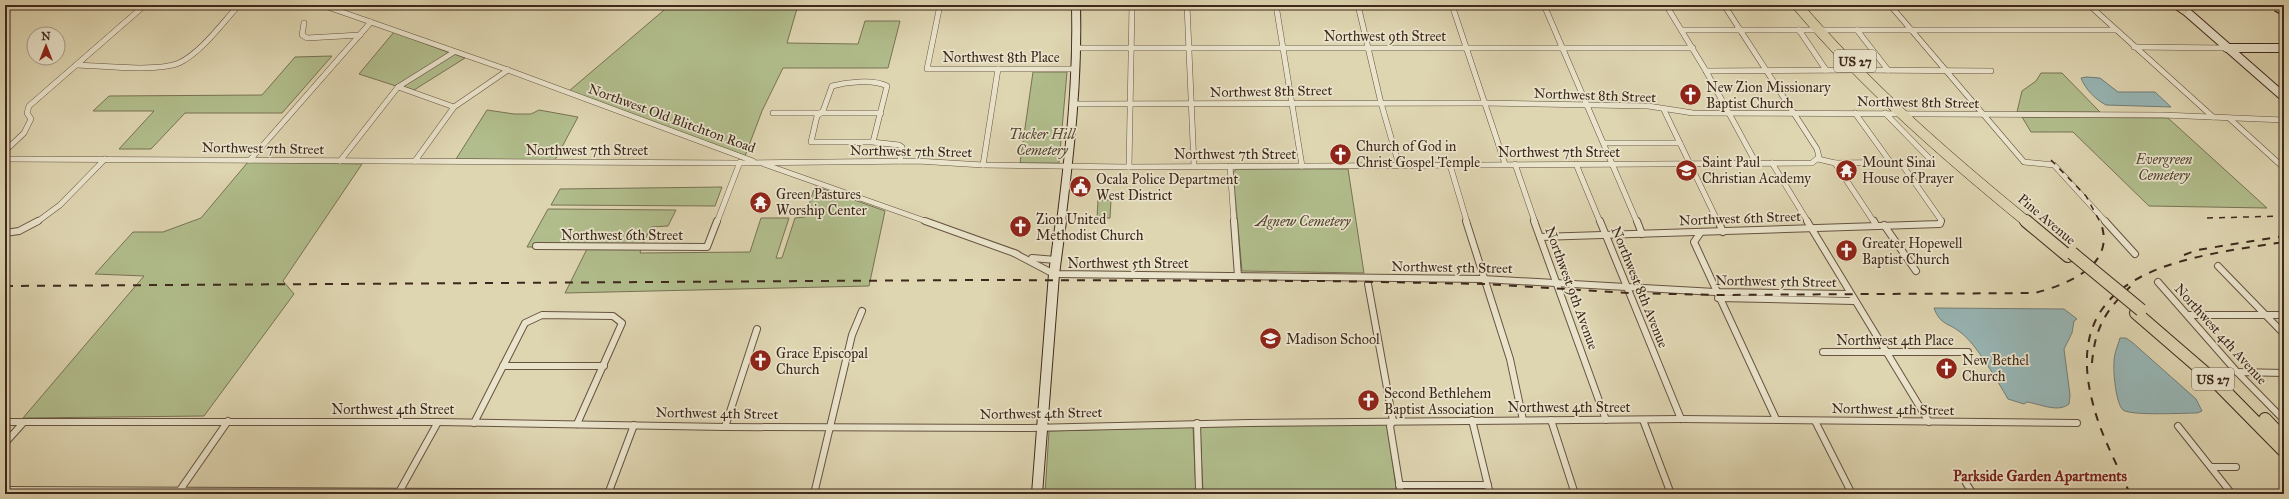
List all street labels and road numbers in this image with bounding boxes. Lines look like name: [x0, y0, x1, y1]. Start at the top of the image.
street label: Northwest 9th Street: [1324, 28, 1446, 45]
street label: Northwest 8th Place: [942, 49, 1060, 66]
road number: US 27: [1834, 50, 1876, 72]
street label: Northwest Old Blitchton Road: [586, 80, 758, 157]
street label: Northwest 8th Street: [1210, 82, 1332, 101]
street label: Northwest 8th Street: [1533, 85, 1657, 106]
street label: Northwest 8th Street: [1857, 93, 1979, 112]
street label: Northwest 7th Street: [202, 139, 324, 158]
street label: Northwest 7th Street: [526, 142, 648, 159]
street label: Northwest 7th Street: [850, 142, 972, 161]
street label: Northwest 7th Street: [1498, 144, 1620, 161]
street label: Northwest 7th Street: [1174, 146, 1296, 163]
street label: Pine Avenue: [2014, 190, 2079, 249]
street label: Northwest 6th Street: [1679, 208, 1801, 229]
street label: Northwest 9th Avenue: [1541, 224, 1602, 352]
street label: Northwest 8th Avenue: [1607, 224, 1672, 351]
street label: Northwest 6th Street: [561, 227, 683, 244]
street label: Northwest 5th Street: [1067, 255, 1189, 272]
street label: Northwest 5th Street: [1391, 258, 1513, 277]
street label: Northwest 5th Street: [1715, 272, 1837, 291]
street label: Northwest 4th Avenue: [2171, 280, 2271, 388]
street label: Northwest 4th Place: [1836, 332, 1954, 349]
road number: US 27: [2192, 368, 2234, 390]
street label: Northwest 4th Street: [1508, 399, 1630, 416]
street label: Northwest 4th Street: [1831, 400, 1955, 419]
street label: Northwest 4th Street: [332, 401, 454, 418]
street label: Northwest 4th Street: [655, 404, 779, 423]
street label: Northwest 4th Street: [979, 404, 1103, 423]

